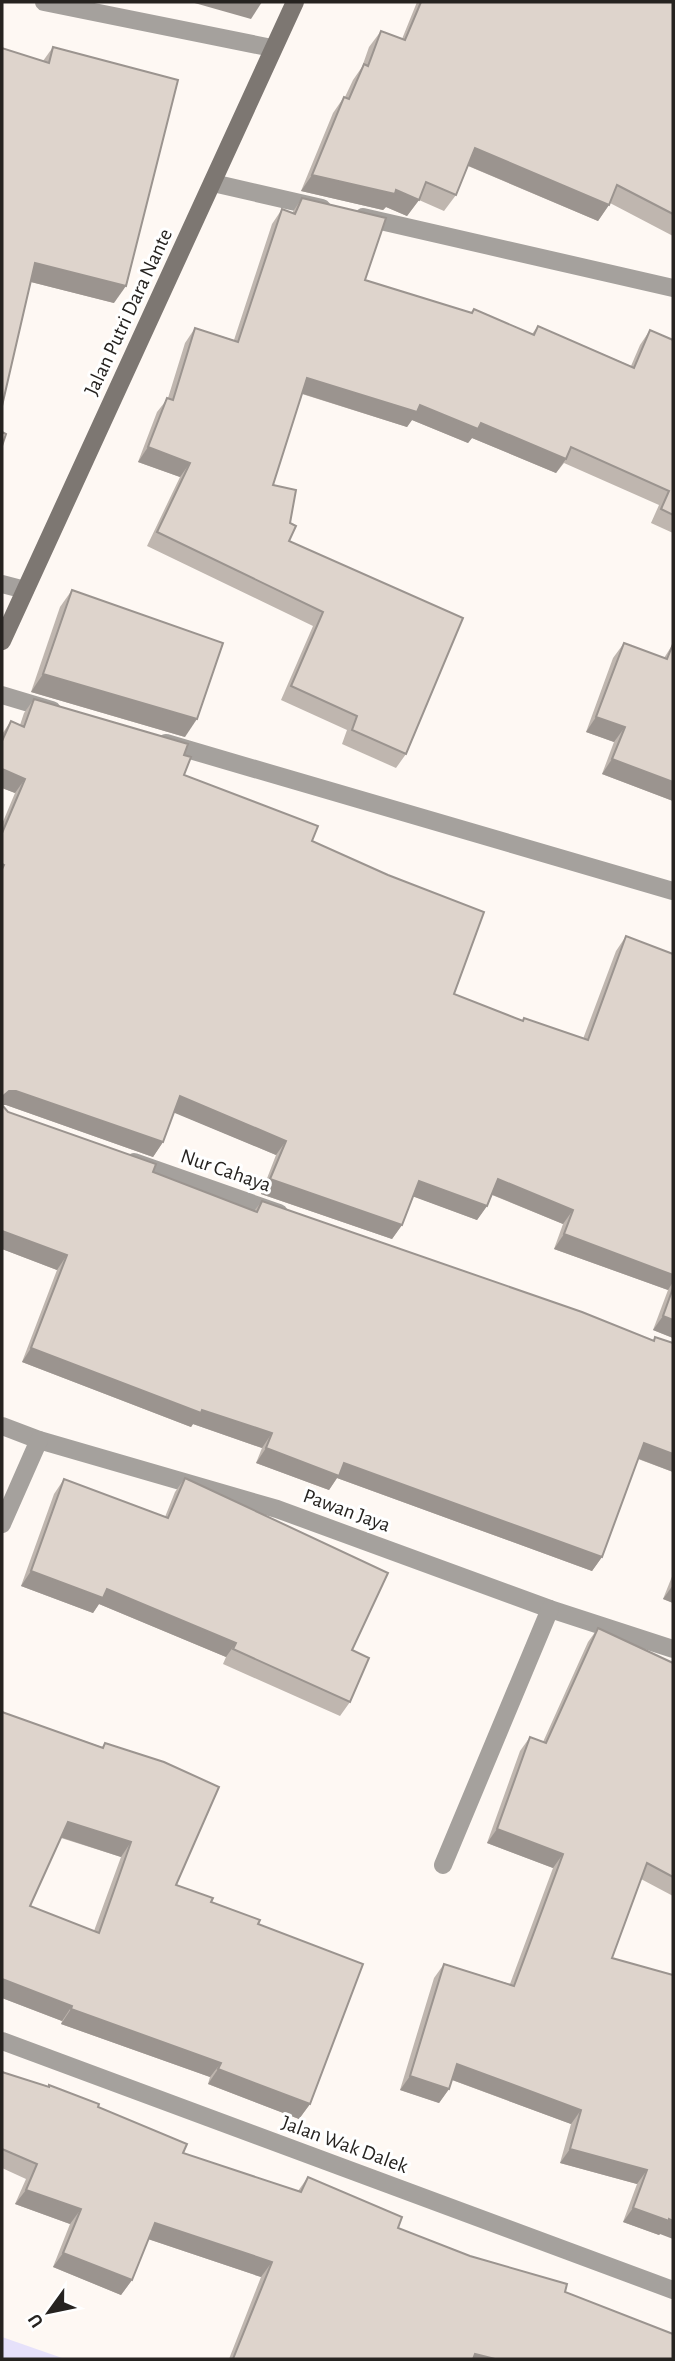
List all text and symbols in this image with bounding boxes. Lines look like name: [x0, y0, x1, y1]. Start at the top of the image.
street label: Jalan Putri Dara Nante: [81, 226, 176, 399]
street label: Nur Cahaya: [178, 1145, 274, 1196]
street label: Pawan Jaya: [300, 1485, 394, 1536]
street label: Jalan Wak Dalek: [279, 2112, 411, 2177]
north arrow: [14, 2277, 84, 2347]
text: U: [25, 2310, 47, 2331]

